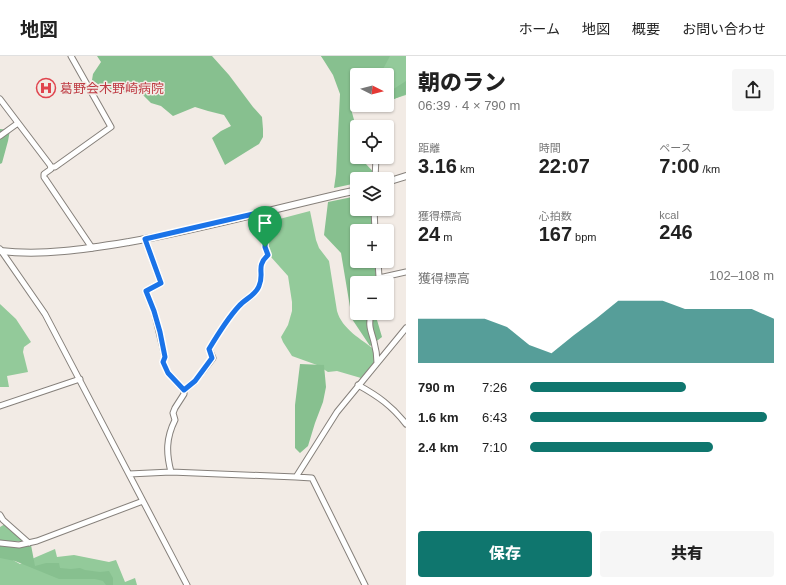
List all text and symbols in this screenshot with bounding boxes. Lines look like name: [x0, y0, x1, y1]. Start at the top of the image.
text: 地図: [20, 19, 58, 40]
text: ホーム: [518, 21, 560, 37]
text: 地図: [582, 21, 610, 37]
text: 概要: [632, 21, 660, 37]
text: お問い合わせ: [682, 21, 766, 37]
north arrow: [350, 68, 394, 112]
map controls: [350, 68, 394, 320]
button: share: [732, 69, 774, 111]
text: 朝のラン: [418, 70, 506, 95]
hospital icon: 葛野会木野崎病院: [35, 77, 57, 99]
place label: 葛野会木野崎病院: [60, 81, 164, 96]
text: 06:39 · 4 × 790 m: [418, 98, 520, 113]
button: locate: [350, 120, 394, 164]
text: 距離: [418, 142, 440, 154]
text: 時間: [539, 142, 561, 154]
text: ペース: [659, 142, 692, 154]
text: 3.16: [418, 155, 457, 177]
text: 22:07: [539, 155, 590, 177]
text: 7:00: [659, 155, 699, 177]
text: km: [457, 163, 475, 175]
text: /km: [699, 163, 720, 175]
button: layers: [350, 172, 394, 216]
pin: [248, 206, 282, 247]
text: kcal: [659, 209, 679, 221]
text: 獲得標高: [418, 210, 462, 222]
text: 心拍数: [539, 210, 572, 222]
icon: arrive: [254, 212, 276, 234]
text: 246: [659, 221, 693, 243]
text: 24: [418, 223, 440, 245]
text: 167: [539, 223, 572, 245]
button: +: [350, 224, 394, 268]
text: m: [440, 231, 452, 243]
text: bpm: [572, 231, 597, 243]
text: 102–108 m: [709, 268, 774, 283]
text: 獲得標高: [418, 271, 470, 286]
button: −: [350, 276, 394, 320]
text: 790 m: [418, 380, 455, 395]
text: 7:26: [482, 380, 507, 395]
text: 1.6 km: [418, 410, 458, 425]
text: 6:43: [482, 410, 507, 425]
text: 2.4 km: [418, 440, 458, 455]
text: 7:10: [482, 440, 507, 455]
button: 保存: [418, 531, 592, 577]
button: 共有: [600, 531, 774, 577]

